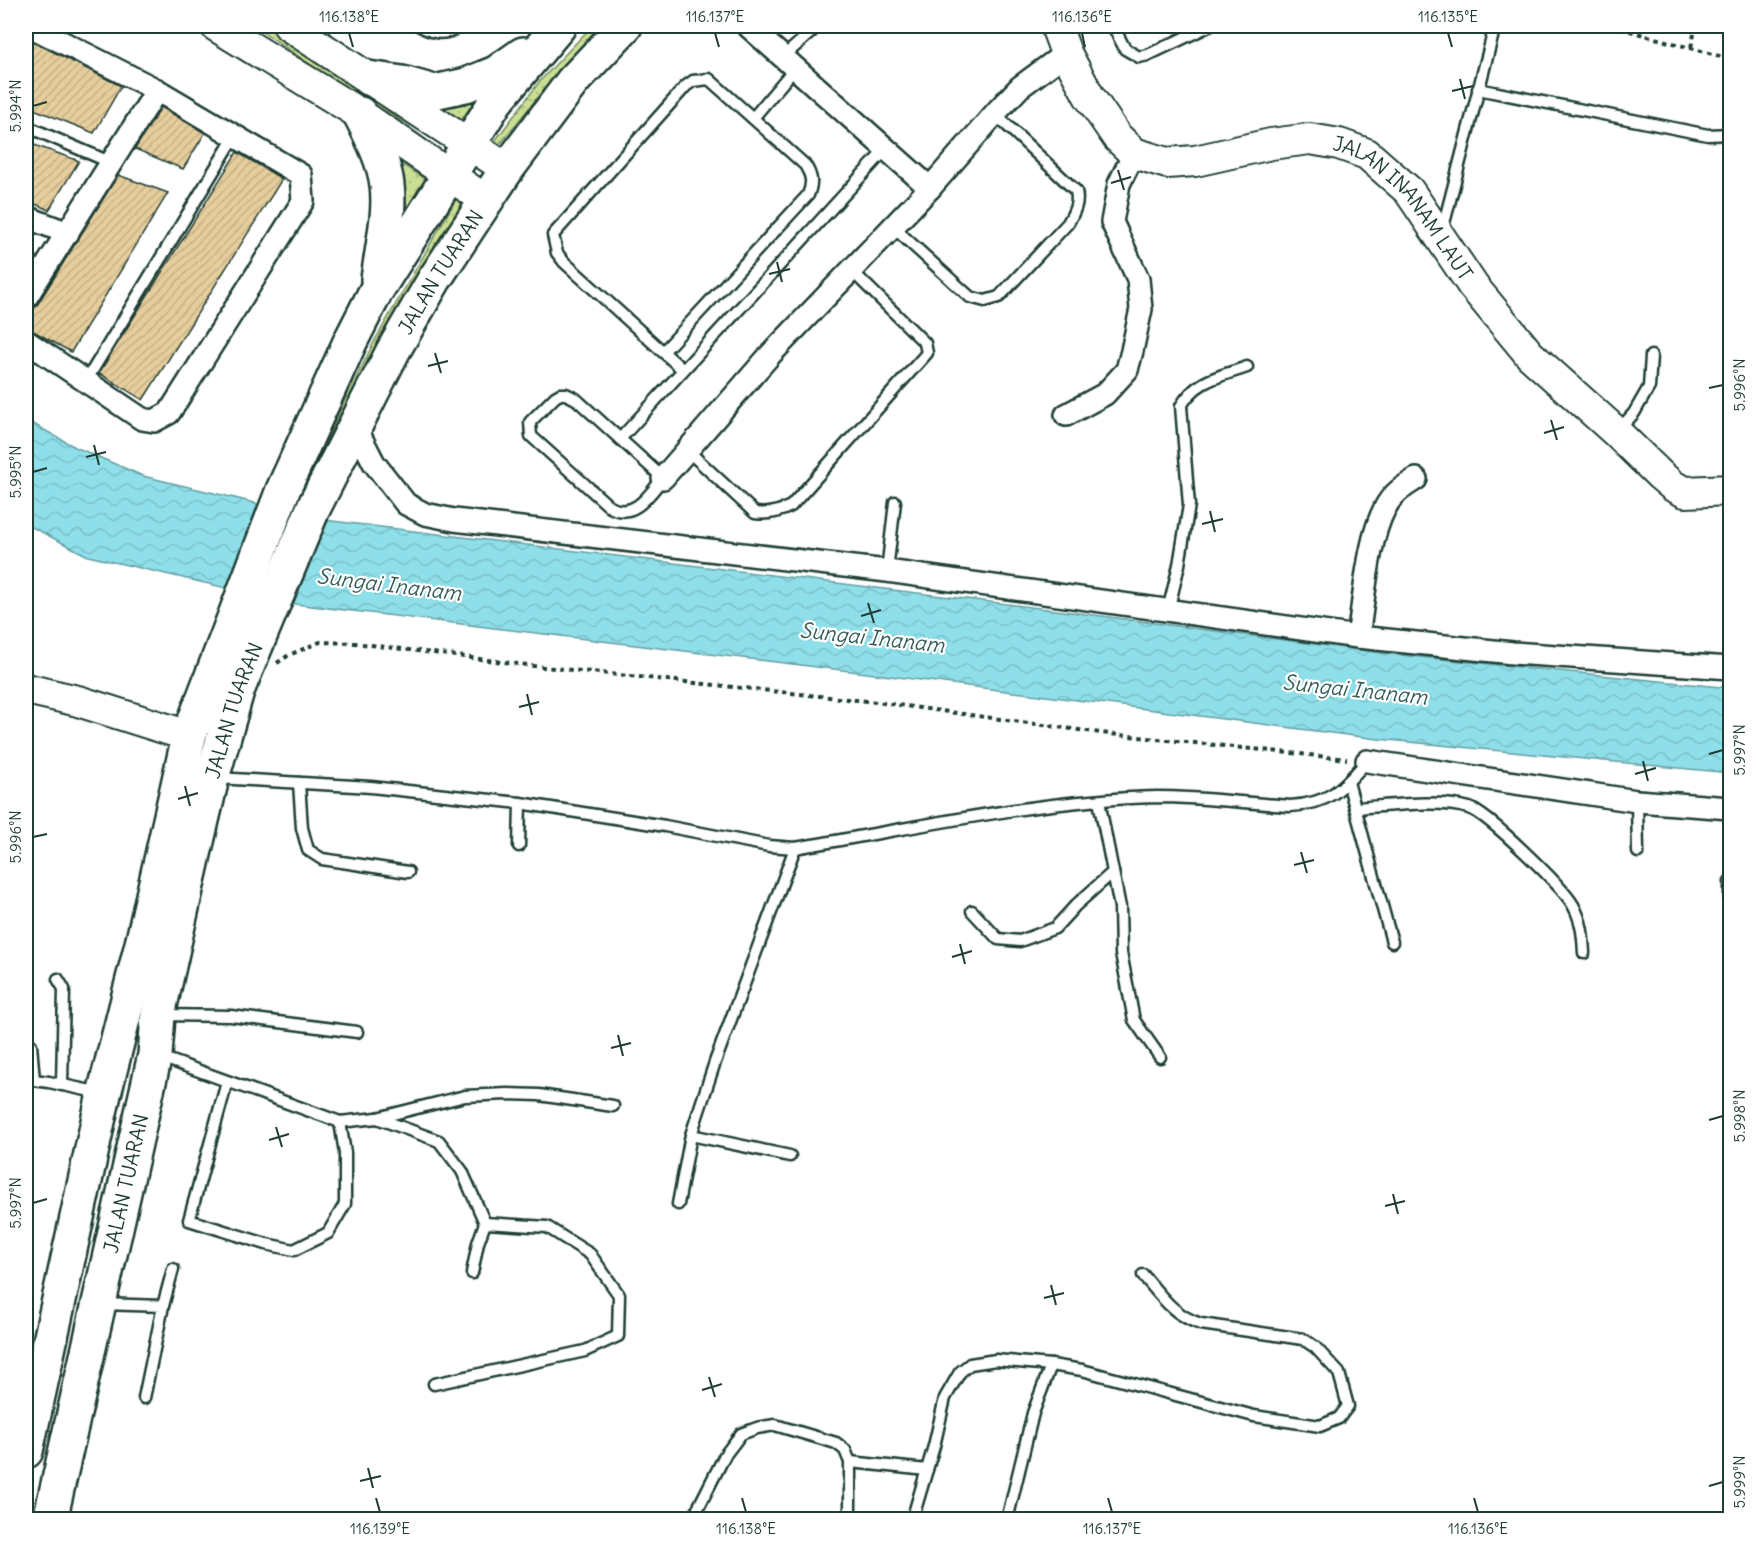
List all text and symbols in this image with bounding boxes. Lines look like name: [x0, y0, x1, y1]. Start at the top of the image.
text: 116.138°E: [319, 7, 379, 26]
text: 116.137°E: [686, 7, 745, 26]
text: 116.136°E: [1052, 7, 1112, 26]
text: 116.135°E: [1418, 7, 1478, 26]
text: 5.994°N: [6, 79, 25, 133]
street label: JALAN INANAM LAUT: [1331, 130, 1478, 285]
street label: JALAN TUARAN: [392, 205, 489, 339]
text: 5.996°N: [1730, 358, 1749, 412]
text: 5.995°N: [6, 446, 25, 498]
water label: Sungai Inanam: [315, 562, 463, 607]
water label: Sungai Inanam: [798, 616, 946, 659]
street label: JALAN TUARAN: [200, 638, 268, 781]
water label: Sungai Inanam: [1281, 668, 1429, 711]
text: 5.997°N: [1730, 724, 1749, 776]
text: 5.996°N: [6, 810, 25, 864]
text: 5.998°N: [1730, 1090, 1749, 1143]
street label: JALAN TUARAN: [98, 1111, 153, 1255]
text: 5.997°N: [6, 1177, 25, 1229]
text: 5.999°N: [1730, 1456, 1749, 1508]
text: 116.139°E: [350, 1519, 410, 1538]
text: 116.138°E: [716, 1519, 776, 1538]
text: 116.137°E: [1083, 1519, 1142, 1538]
text: 116.136°E: [1448, 1519, 1508, 1538]

